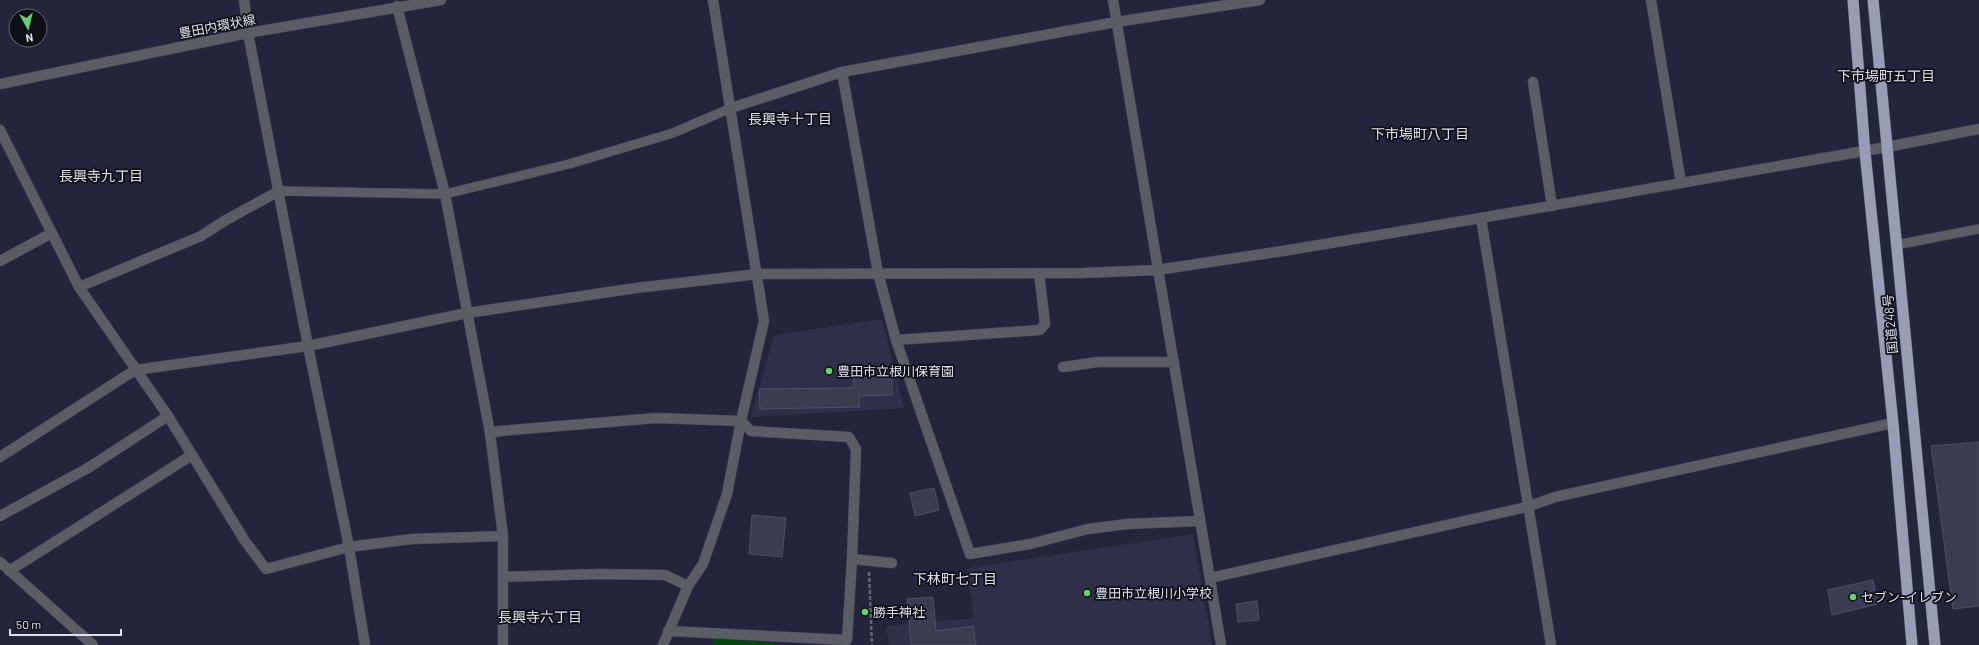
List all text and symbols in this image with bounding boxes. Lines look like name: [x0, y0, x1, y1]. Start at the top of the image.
north arrow: [8, 8, 48, 48]
street label: 豊田内環状線: [177, 11, 257, 41]
text: N: [25, 31, 34, 45]
district label: 下市場町五丁目: [1837, 67, 1935, 84]
district label: 長興寺十丁目: [748, 110, 832, 127]
district label: 下市場町八丁目: [1371, 125, 1469, 142]
district label: 長興寺九丁目: [59, 167, 143, 184]
street label: 国道248号: [1879, 293, 1901, 355]
place label: 豊田市立根川保育園: [837, 363, 954, 379]
marker: 豊田市立根川保育園: [824, 366, 834, 376]
district label: 下林町七丁目: [913, 570, 997, 587]
place label: 豊田市立根川小学校: [1095, 585, 1212, 601]
marker: 豊田市立根川小学校: [1082, 588, 1092, 598]
place label: セブン-イレブン: [1861, 589, 1957, 605]
marker: セブン-イレブン: [1848, 592, 1858, 602]
place label: 勝手神社: [873, 604, 925, 620]
marker: 勝手神社: [860, 607, 870, 617]
district label: 長興寺六丁目: [498, 608, 582, 625]
scale bar: [10, 611, 121, 637]
text: 50 m: [16, 617, 41, 631]

